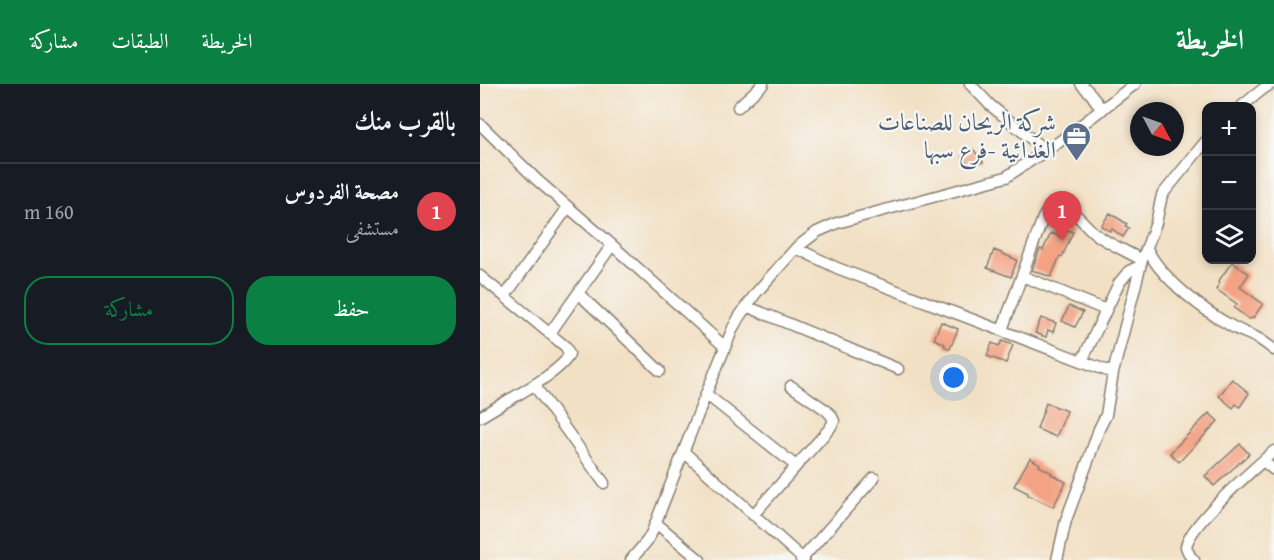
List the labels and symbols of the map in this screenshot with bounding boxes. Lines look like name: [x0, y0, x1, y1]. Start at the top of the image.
north arrow: [1130, 102, 1184, 156]
place label: شركة الريحان للصناعات الغذائية -فرع سبها: [878, 104, 1056, 170]
office icon: شركة الريحان للصناعات الغذائية -فرع سبها: [1061, 120, 1093, 162]
pin: 1: [1042, 192, 1082, 241]
your location: [939, 363, 968, 392]

